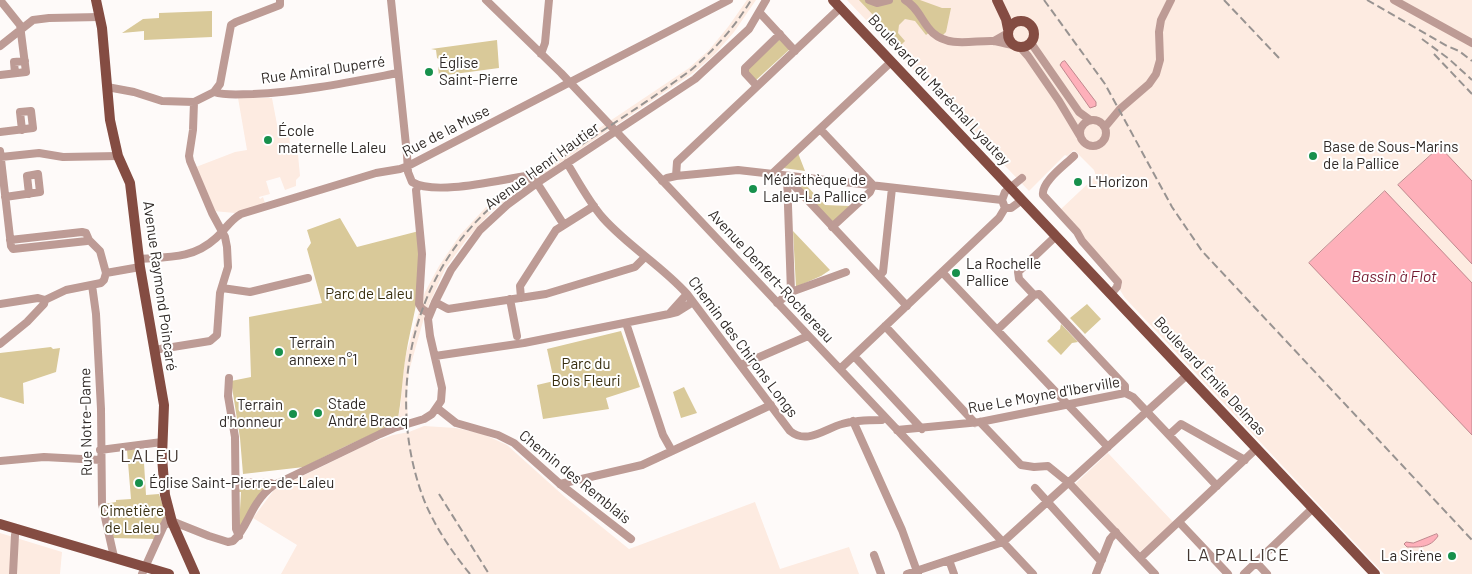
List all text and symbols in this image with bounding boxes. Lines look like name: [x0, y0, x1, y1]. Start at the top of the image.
street label: Boulevard du Maréchal Lyautey: [864, 11, 1014, 169]
street label: Rue Amiral Duperré: [260, 52, 386, 88]
place label: Église Saint-Pierre: [439, 54, 518, 89]
marker: Église Saint-Pierre: [423, 66, 435, 78]
street label: Rue de la Muse: [399, 101, 493, 161]
street label: Avenue Henri Hautier: [481, 118, 603, 214]
place label: École maternelle Laleu: [278, 122, 386, 157]
marker: École maternelle Laleu: [262, 134, 274, 146]
place label: Base de Sous-Marins de la Pallice: [1323, 138, 1458, 173]
marker: Base de Sous-Marins de la Pallice: [1307, 150, 1319, 162]
place label: Médiathèque de Laleu-La Pallice: [763, 171, 867, 206]
place label: L'Horizon: [1088, 173, 1148, 191]
marker: L'Horizon: [1072, 176, 1084, 188]
marker: Médiathèque de Laleu-La Pallice: [747, 183, 759, 195]
street label: Avenue Raymond Poincaré: [139, 200, 181, 372]
street label: Avenue Denfert-Rochereau: [705, 206, 837, 346]
place label: La Rochelle Pallice: [966, 255, 1041, 290]
marker: La Rochelle Pallice: [950, 267, 962, 279]
water label: Bassin à Flot: [1351, 267, 1437, 287]
street label: Chemin des Chirons Longs: [684, 273, 802, 421]
park label: Parc de Laleu: [325, 285, 413, 303]
street label: Boulevard Émile Delmas: [1150, 313, 1270, 439]
place label: Terrain annexe n°1: [289, 334, 357, 369]
marker: Terrain annexe n°1: [273, 346, 285, 358]
park label: Parc du Bois Fleuri: [552, 355, 620, 390]
street label: Rue Notre-Dame: [76, 368, 96, 476]
street label: Rue Le Moyne d'Iberville: [967, 373, 1121, 417]
place label: Stade André Bracq: [328, 395, 408, 430]
place label: Terrain d'honneur: [219, 396, 283, 431]
marker: Stade André Bracq: [312, 407, 324, 419]
marker: Terrain d'honneur: [287, 408, 299, 420]
street label: Chemin des Remblais: [516, 426, 634, 528]
district label: LALEU: [120, 445, 180, 467]
place label: Église Saint-Pierre-de-Laleu: [149, 474, 334, 492]
marker: Église Saint-Pierre-de-Laleu: [133, 477, 145, 489]
park label: Cimetière de Laleu: [100, 502, 164, 537]
district label: LA PALLICE: [1185, 544, 1291, 566]
place label: La Sirène: [1381, 547, 1442, 565]
marker: La Sirène: [1446, 550, 1458, 562]

